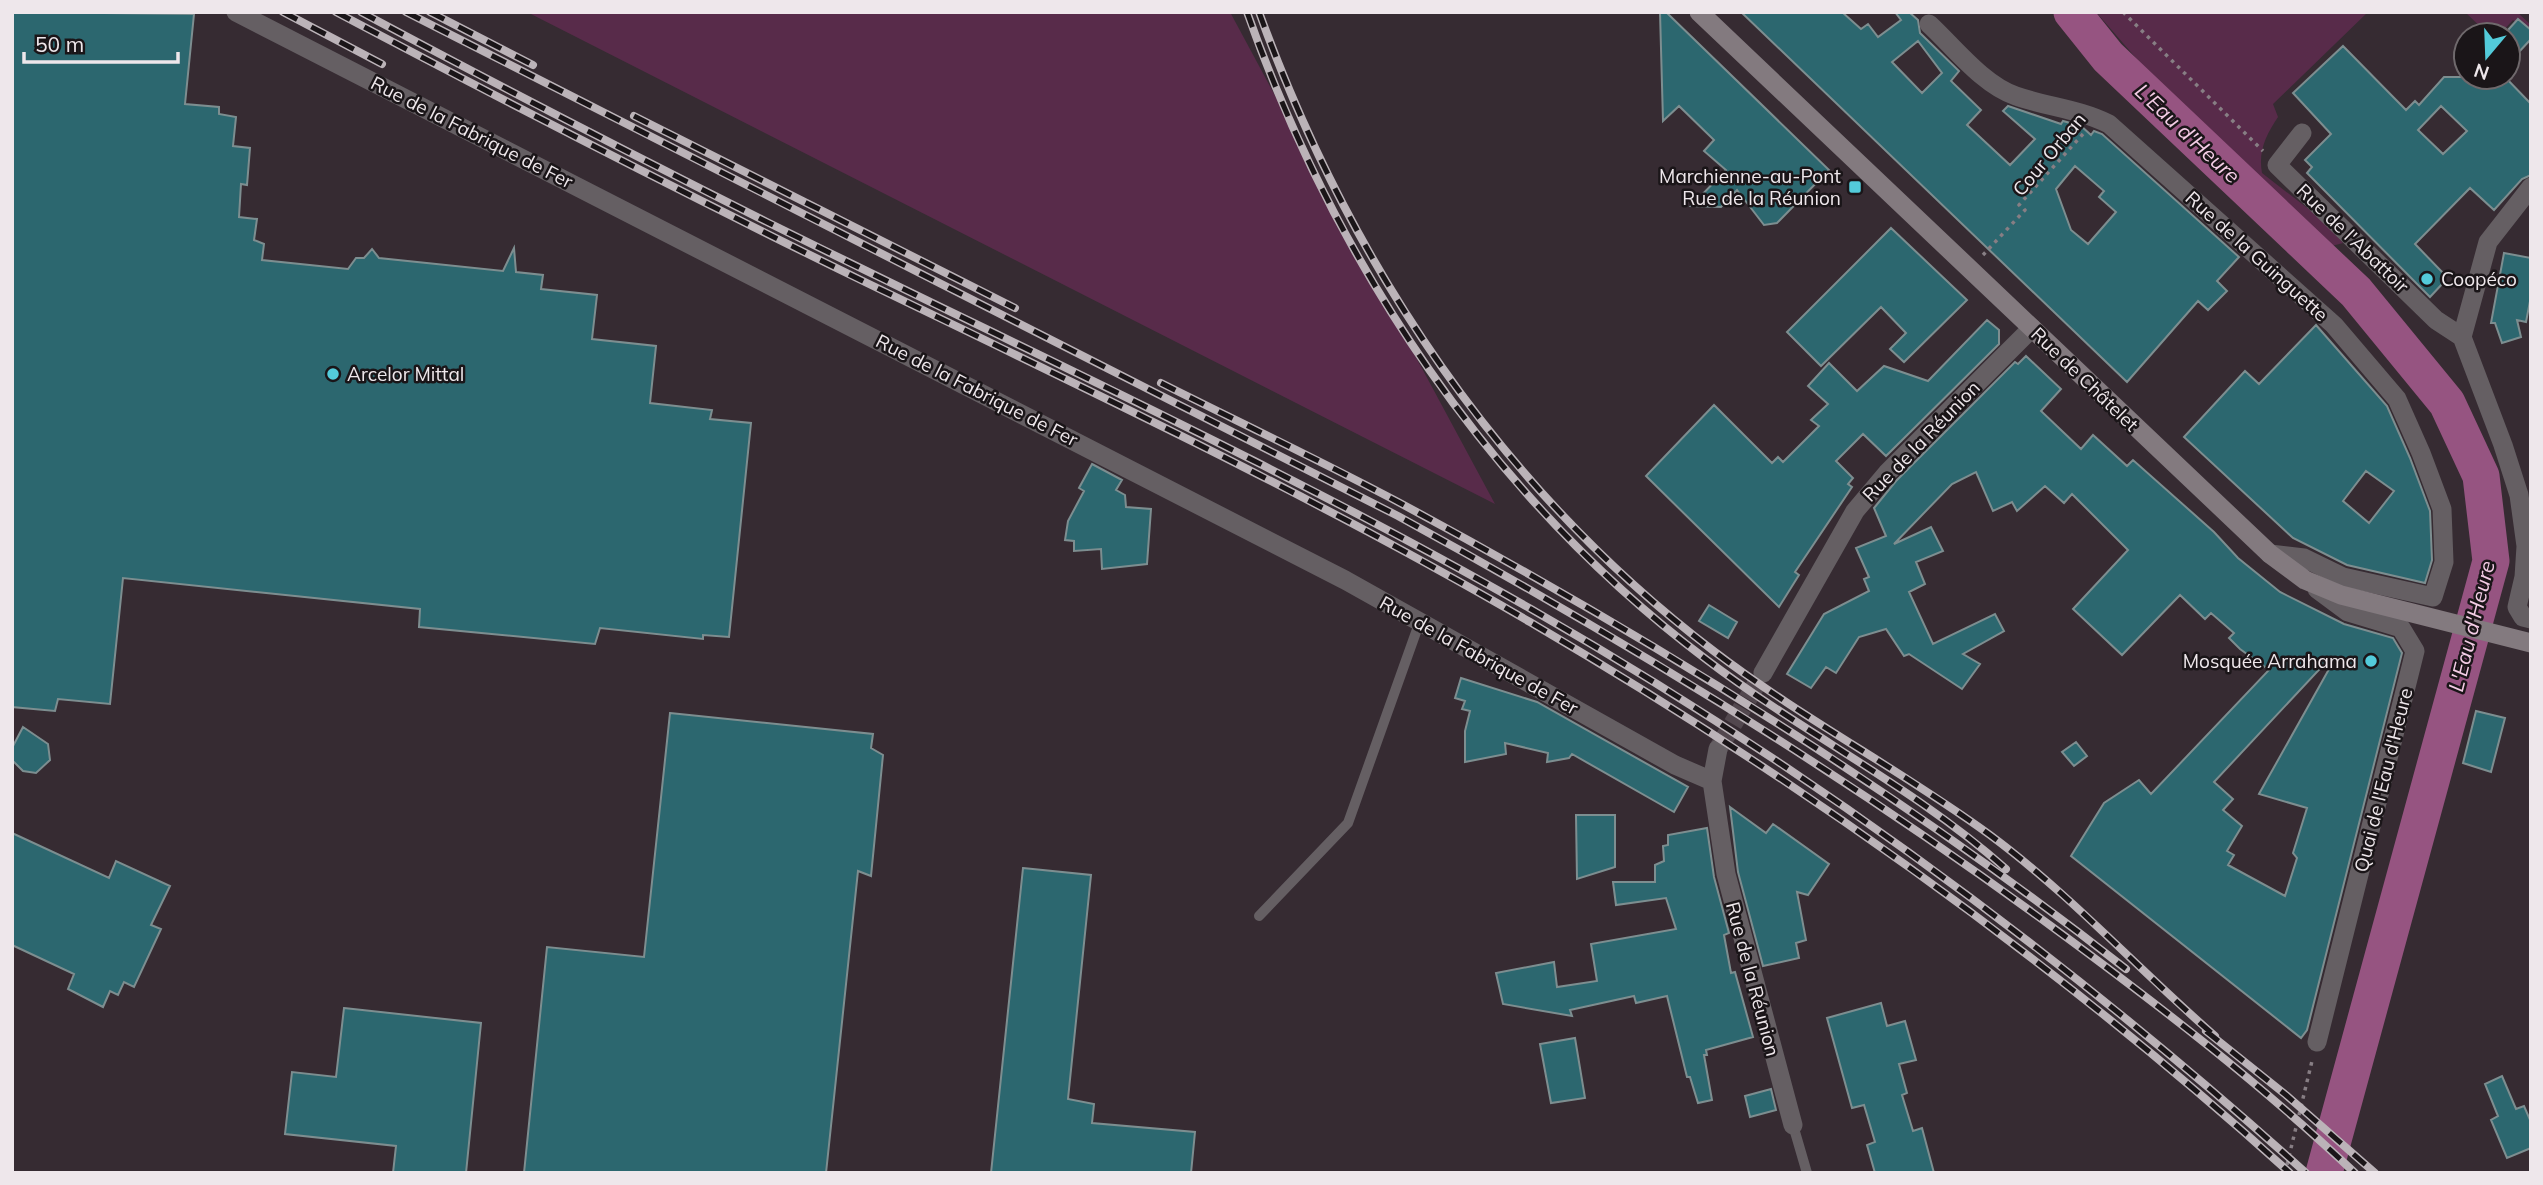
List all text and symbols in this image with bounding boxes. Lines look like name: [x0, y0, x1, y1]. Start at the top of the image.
scale bar: [24, 21, 178, 65]
north arrow: [2452, 21, 2522, 91]
text: 50 m: [35, 31, 84, 57]
text: N: [2471, 58, 2492, 86]
street label: Rue de la Fabrique de Fer: [367, 71, 577, 193]
water label: L'Eau d'Heure: [2130, 78, 2246, 188]
street label: Cour Orban: [2007, 107, 2091, 201]
place label: Marchienne-au-Pont Rue de la Réunion: [1659, 164, 1841, 210]
street label: Rue de l'Abattoir: [2292, 178, 2414, 298]
marker: Marchienne-au-Pont Rue de la Réunion: [1847, 179, 1863, 195]
street label: Rue de la Guinguette: [2181, 186, 2333, 326]
place label: Coopéco: [2441, 267, 2517, 291]
marker: Coopéco: [2419, 271, 2435, 287]
street label: Rue de Châtelet: [2026, 322, 2144, 437]
street label: Rue de la Fabrique de Fer: [872, 329, 1082, 451]
place label: Arcelor Mittal: [347, 362, 464, 386]
marker: Arcelor Mittal: [325, 366, 341, 382]
street label: Rue de la Réunion: [1857, 376, 1985, 506]
water label: L'Eau d'Heure: [2442, 558, 2500, 694]
street label: Rue de la Fabrique de Fer: [1375, 590, 1583, 720]
place label: Mosquée Arrahama: [2183, 649, 2357, 673]
marker: Mosquée Arrahama: [2363, 653, 2379, 669]
street label: Quai de l'Eau d'Heure: [2349, 685, 2417, 875]
street label: Rue de la Réunion: [1721, 899, 1785, 1059]

